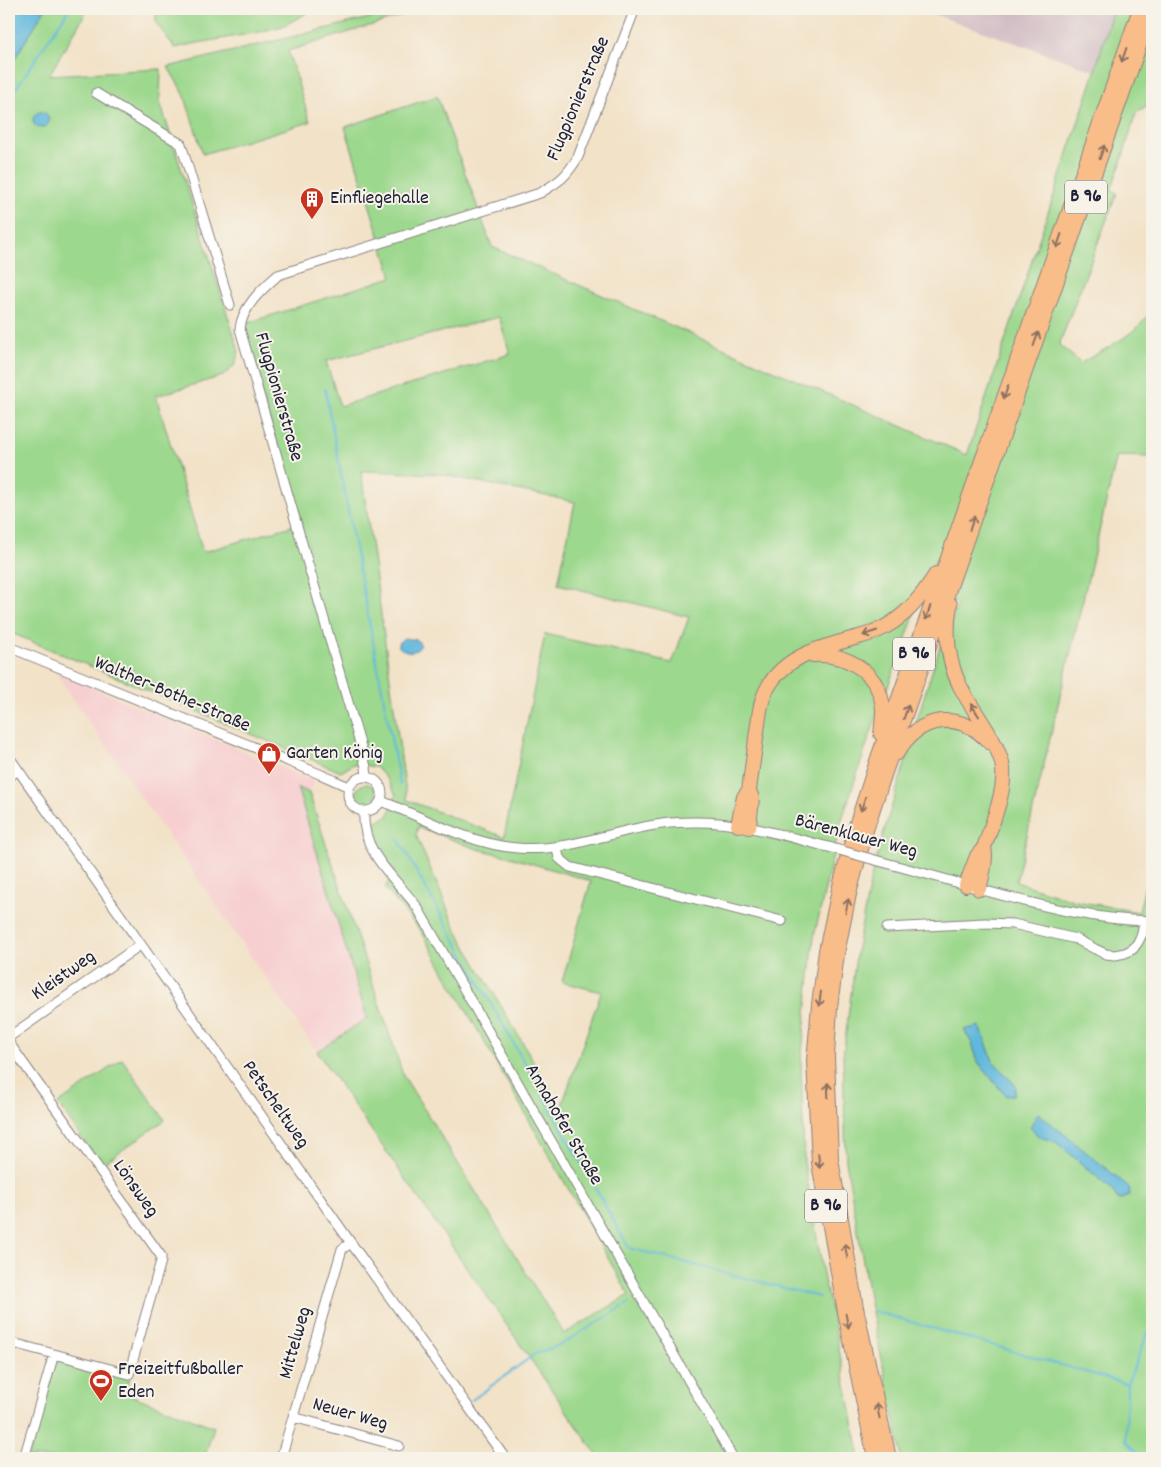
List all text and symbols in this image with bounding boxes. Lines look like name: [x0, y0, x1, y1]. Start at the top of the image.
street label: Flugpionierstraße: [540, 32, 618, 166]
one-way arrow: [1119, 46, 1128, 62]
one-way arrow: [1098, 145, 1107, 160]
road number: B 96: [1065, 180, 1107, 213]
place label: Einfliegehalle: [330, 185, 429, 213]
building icon: Einfliegehalle: [299, 186, 325, 220]
one-way arrow: [1054, 233, 1063, 248]
street label: Flugpionierstraße: [246, 329, 310, 465]
one-way arrow: [1032, 331, 1041, 347]
one-way arrow: [1001, 383, 1010, 399]
one-way arrow: [968, 516, 977, 531]
one-way arrow: [923, 604, 932, 620]
one-way arrow: [863, 629, 878, 638]
road number: B 96: [893, 638, 935, 671]
street label: Walther-Bothe-Straße: [90, 649, 255, 741]
one-way arrow: [970, 703, 980, 717]
one-way arrow: [902, 705, 911, 720]
place label: Garten König: [286, 740, 383, 768]
shop icon: Garten König: [256, 741, 282, 775]
one-way arrow: [858, 796, 867, 812]
street label: Bärenklauer Weg: [792, 807, 920, 867]
one-way arrow: [843, 898, 852, 914]
street label: Kleistweg: [26, 944, 102, 1008]
one-way arrow: [815, 991, 825, 1007]
street label: Petscheltweg: [234, 1055, 316, 1155]
street label: Annahofer Straße: [517, 1059, 609, 1191]
one-way arrow: [823, 1082, 833, 1098]
one-way arrow: [814, 1153, 824, 1169]
street label: Lönsweg: [105, 1154, 165, 1224]
road number: B 96: [805, 1190, 847, 1222]
one-way arrow: [841, 1244, 851, 1260]
street label: Mittelweg: [272, 1304, 320, 1382]
one-way arrow: [843, 1313, 852, 1329]
place label: Freizeitfußballer Eden: [118, 1356, 244, 1407]
sports icon: Freizeitfußballer Eden: [88, 1368, 114, 1402]
street label: Neuer Weg: [309, 1391, 391, 1439]
one-way arrow: [873, 1403, 882, 1419]

